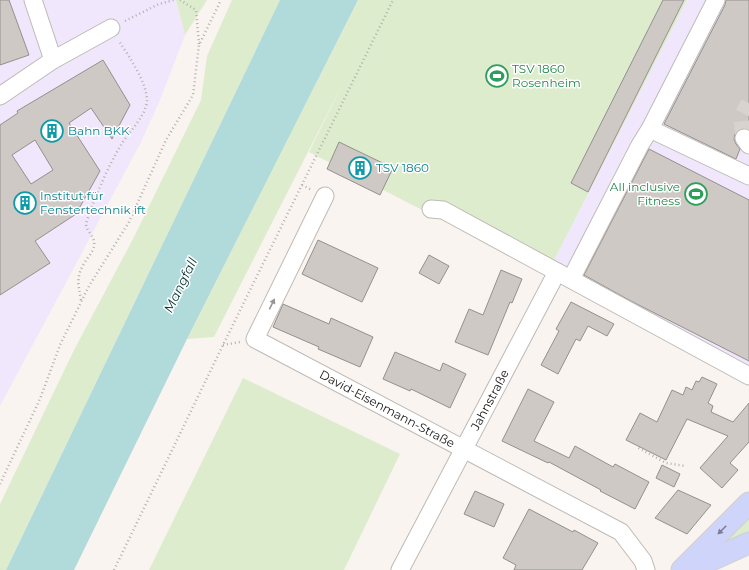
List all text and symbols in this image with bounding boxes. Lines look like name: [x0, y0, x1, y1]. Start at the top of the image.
place label: TSV 1860 Rosenheim: [512, 61, 581, 90]
sports icon: TSV 1860 Rosenheim: [484, 63, 510, 89]
building icon: Bahn BKK: [39, 118, 65, 144]
place label: Bahn BKK: [68, 123, 130, 138]
building icon: TSV 1860: [347, 155, 373, 181]
place label: TSV 1860: [376, 160, 429, 175]
place label: All inclusive Fitness: [610, 179, 680, 208]
sports icon: All inclusive Fitness: [683, 181, 709, 207]
place label: Institut für Fenstertechnik ift: [40, 188, 146, 217]
building icon: Institut für Fenstertechnik ift: [12, 190, 38, 216]
water label: Mangfall: [160, 255, 200, 315]
one-way arrow: [269, 299, 275, 310]
street label: David-Eisenmann-Straße: [317, 366, 457, 451]
street label: Jahnstraße: [467, 367, 512, 434]
one-way arrow: [717, 525, 726, 535]

